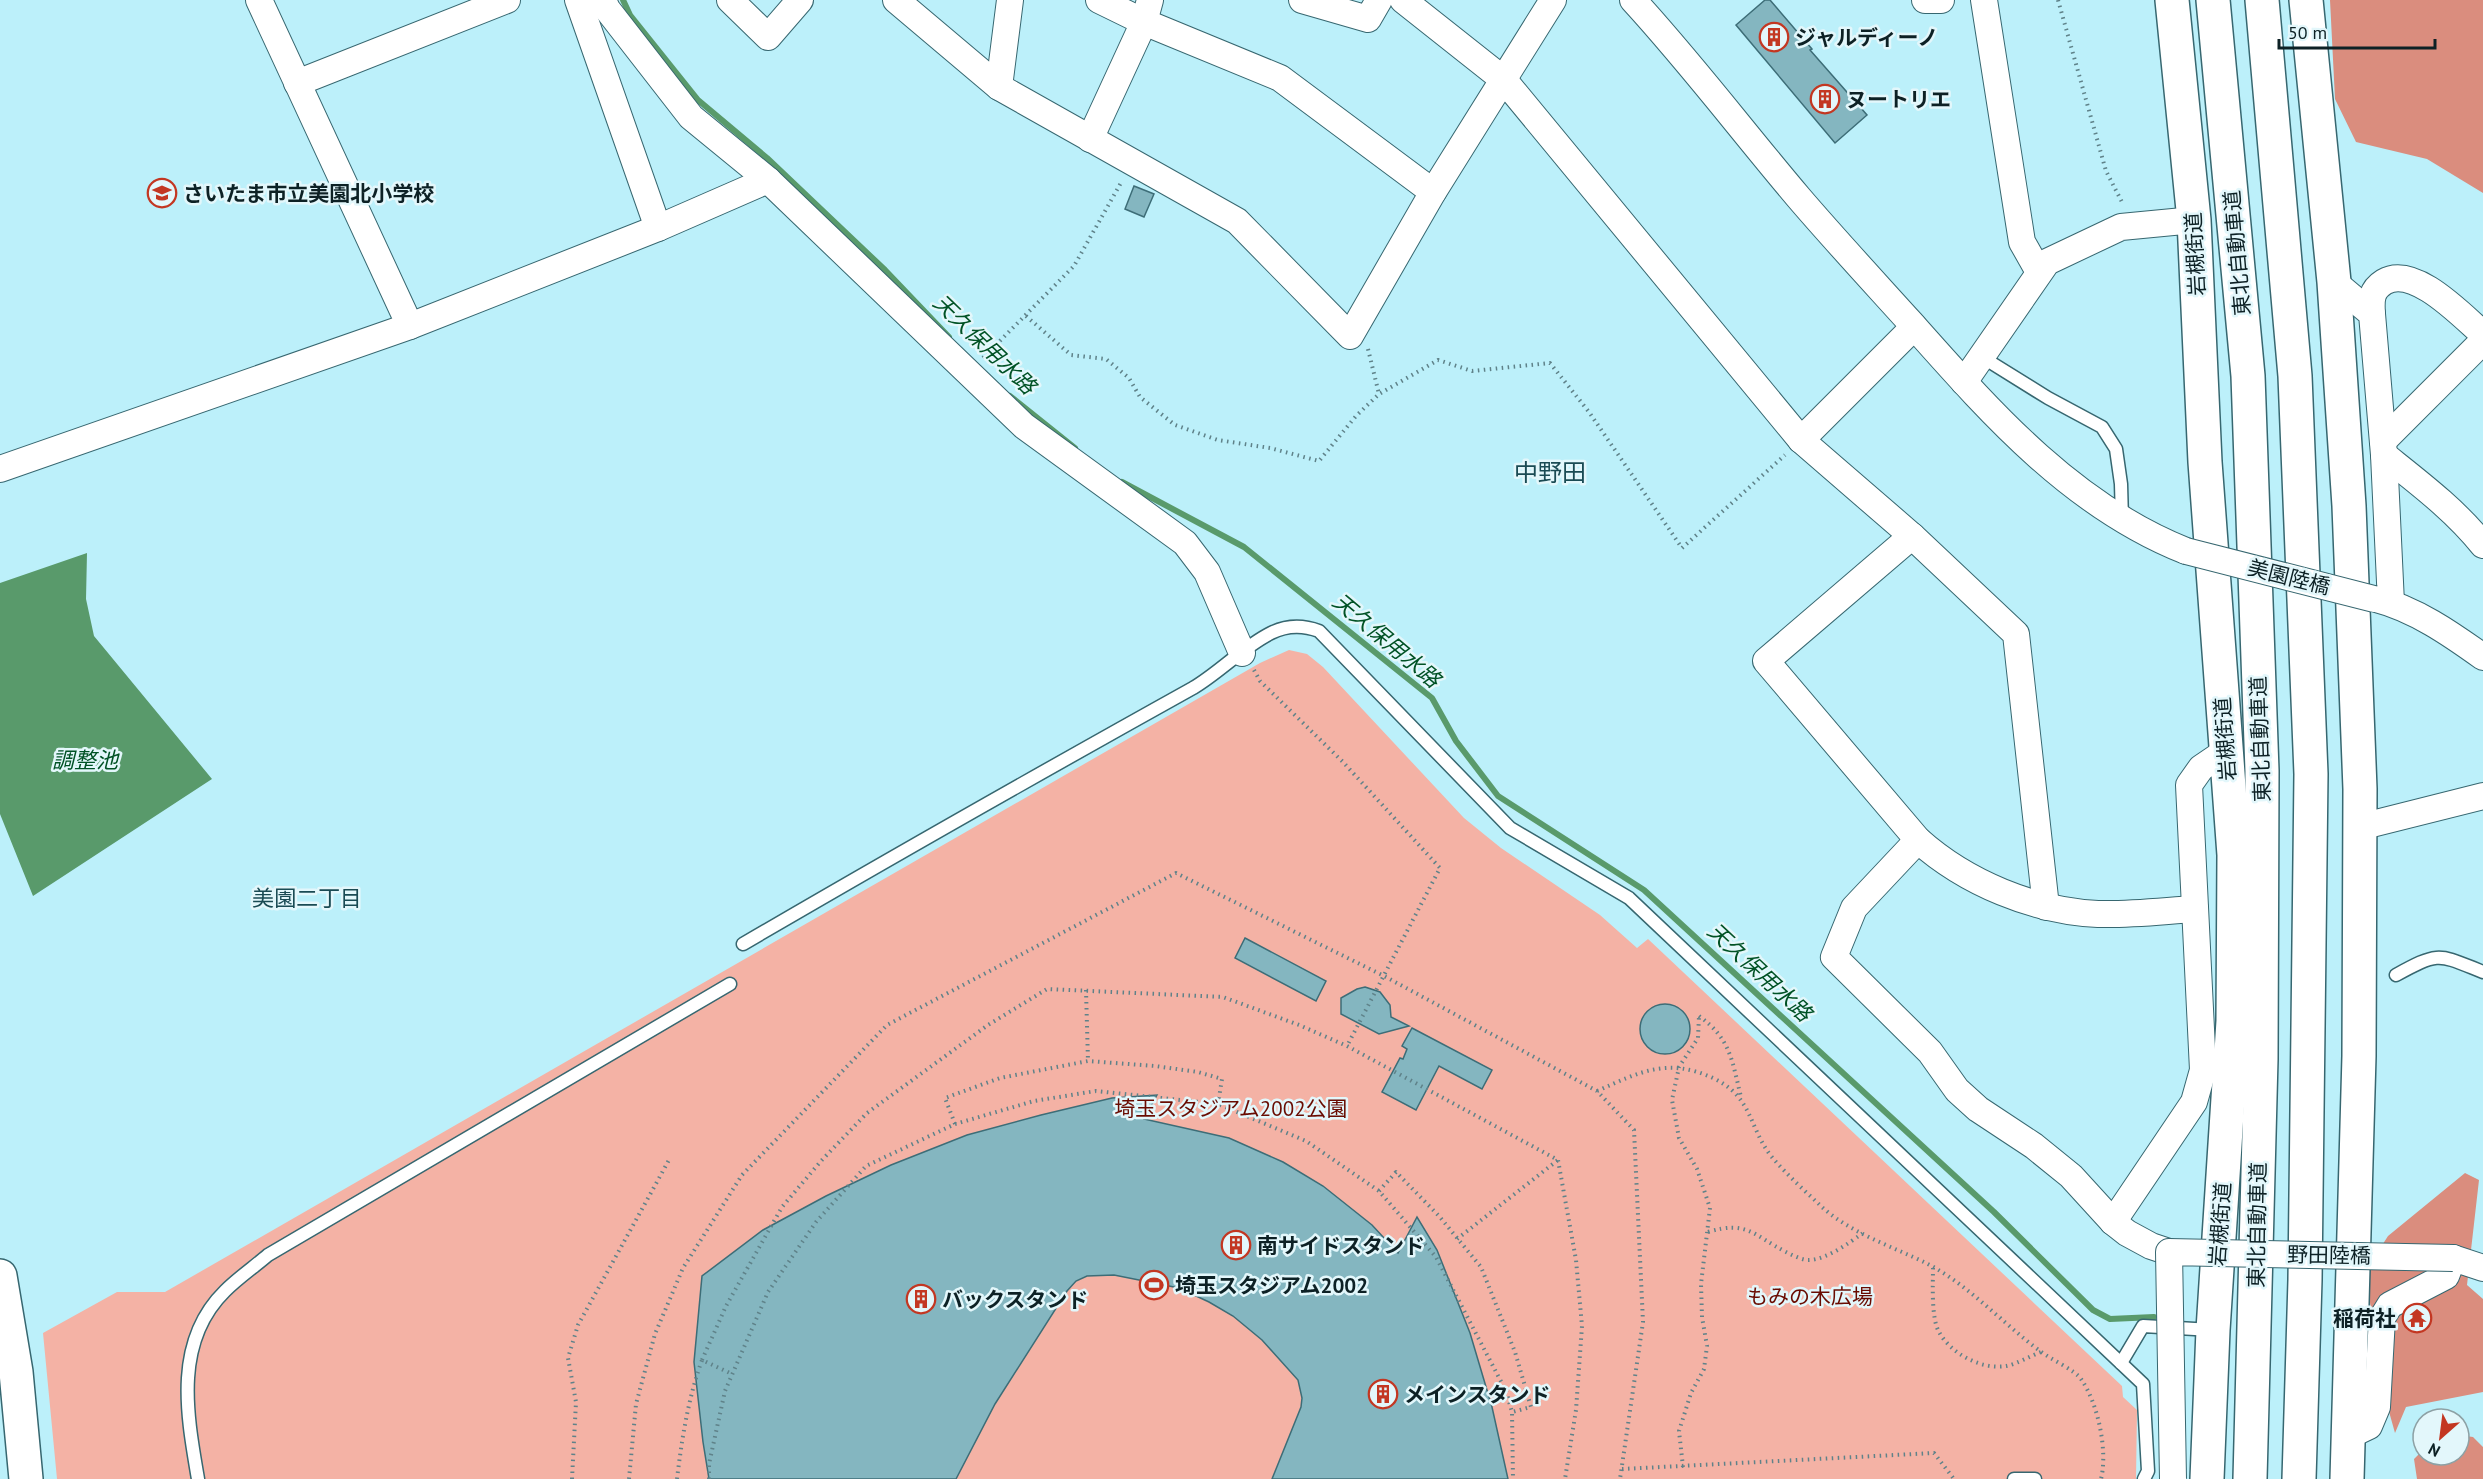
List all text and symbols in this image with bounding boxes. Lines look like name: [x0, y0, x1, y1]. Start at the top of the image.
scale bar: [2279, 12, 2435, 50]
building icon: ジャルディーノ: [1758, 21, 1790, 53]
text: 50 m: [2288, 21, 2327, 44]
place label: ジャルディーノ: [1795, 24, 1938, 51]
building icon: ヌートリエ: [1809, 83, 1841, 115]
place label: ヌートリエ: [1846, 86, 1951, 113]
school or university icon: さいたま市立美園北小学校: [146, 177, 178, 209]
place label: さいたま市立美園北小学校: [183, 180, 434, 207]
street label: 東北自動車道: [2218, 189, 2256, 317]
street label: 岩槻街道: [2179, 211, 2211, 297]
water label: 天久保用水路: [928, 288, 1044, 401]
district label: 中野田: [1514, 457, 1586, 488]
street label: 美園陸橋: [2245, 554, 2333, 600]
water label: 天久保用水路: [1327, 587, 1448, 694]
street label: 東北自動車道: [2244, 676, 2276, 802]
street label: 岩槻街道: [2209, 696, 2241, 782]
water label: 調整池: [52, 746, 120, 774]
district label: 美園二丁目: [252, 884, 362, 912]
water label: 天久保用水路: [1702, 917, 1819, 1029]
park label: 埼玉スタジアム2002公園: [1114, 1095, 1348, 1122]
street label: 東北自動車道: [2242, 1162, 2272, 1288]
street label: 岩槻街道: [2204, 1181, 2236, 1267]
building icon: 南サイドスタンド: [1220, 1229, 1252, 1261]
place label: 南サイドスタンド: [1257, 1232, 1425, 1259]
street label: 野田陸橋: [2287, 1241, 2371, 1269]
sports icon: 埼玉スタジアム2002: [1138, 1269, 1170, 1301]
place label: 埼玉スタジアム2002: [1175, 1272, 1368, 1299]
building icon: バックスタンド: [905, 1283, 937, 1315]
park label: もみの木広場: [1747, 1283, 1873, 1310]
place label: バックスタンド: [942, 1286, 1088, 1313]
temple icon: 稲荷社: [2401, 1302, 2433, 1334]
place label: 稲荷社: [2333, 1305, 2396, 1332]
building icon: メインスタンド: [1367, 1378, 1399, 1410]
place label: メインスタンド: [1404, 1381, 1551, 1408]
north arrow: [2411, 1407, 2471, 1467]
text: N: [2425, 1439, 2443, 1462]

